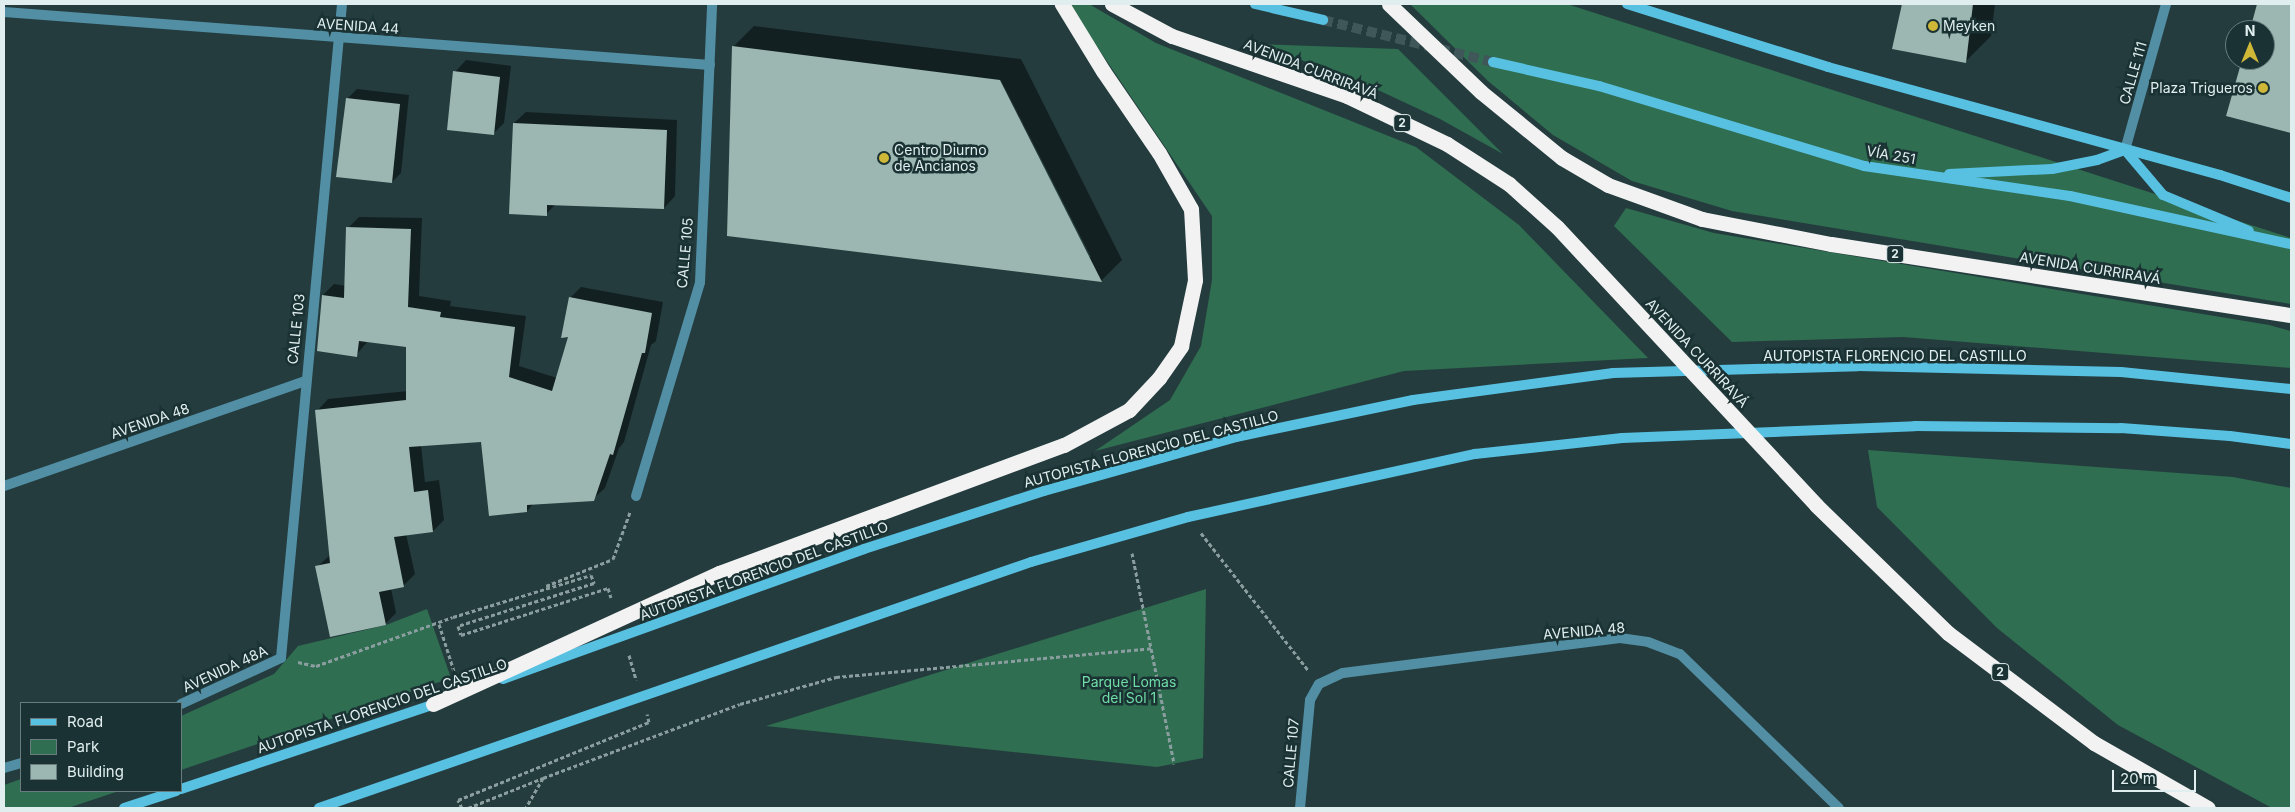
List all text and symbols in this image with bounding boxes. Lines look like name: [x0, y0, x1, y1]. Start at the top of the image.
street label: AVENIDA 44: [316, 15, 400, 37]
place label: Meyken: [1943, 18, 1995, 34]
marker: Meyken: [1927, 20, 1939, 32]
north arrow: [2225, 20, 2275, 70]
text: N: [2245, 22, 2255, 39]
street label: AVENIDA CURRIRAVÁ: [1241, 36, 1381, 102]
street label: CALLE 111: [2116, 40, 2150, 106]
place label: Plaza Trigueros: [2150, 80, 2253, 96]
marker: Plaza Trigueros: [2257, 82, 2269, 94]
road number: 2: [1392, 114, 1412, 132]
place label: Centro Diurno de Ancianos: [894, 142, 987, 174]
street label: VÍA 251: [1865, 142, 1917, 168]
marker: Centro Diurno de Ancianos: [878, 152, 890, 164]
street label: CALLE 105: [674, 217, 696, 289]
road number: 2: [1885, 244, 1905, 264]
street label: AVENIDA CURRIRAVÁ: [2018, 249, 2162, 287]
street label: CALLE 103: [284, 293, 308, 365]
street label: AVENIDA CURRIRAVÁ: [1642, 295, 1752, 411]
street label: AUTOPISTA FLORENCIO DEL CASTILLO: [1763, 348, 2027, 364]
street label: AVENIDA 48: [108, 400, 192, 442]
street label: AUTOPISTA FLORENCIO DEL CASTILLO: [1022, 407, 1280, 491]
street label: AUTOPISTA FLORENCIO DEL CASTILLO: [637, 518, 891, 624]
street label: AVENIDA 48: [1542, 619, 1626, 643]
street label: AVENIDA 48A: [180, 642, 270, 696]
street label: AUTOPISTA FLORENCIO DEL CASTILLO: [255, 655, 509, 757]
road number: 2: [1990, 662, 2010, 682]
park label: Parque Lomas del Sol 1: [1082, 674, 1176, 706]
legend: [20, 702, 182, 792]
text: Road: [67, 712, 103, 731]
street label: CALLE 107: [1280, 717, 1302, 789]
text: Park: [67, 737, 99, 756]
scale bar: [2115, 760, 2199, 792]
text: Building: [67, 762, 124, 781]
text: 20 m: [2120, 769, 2156, 788]

